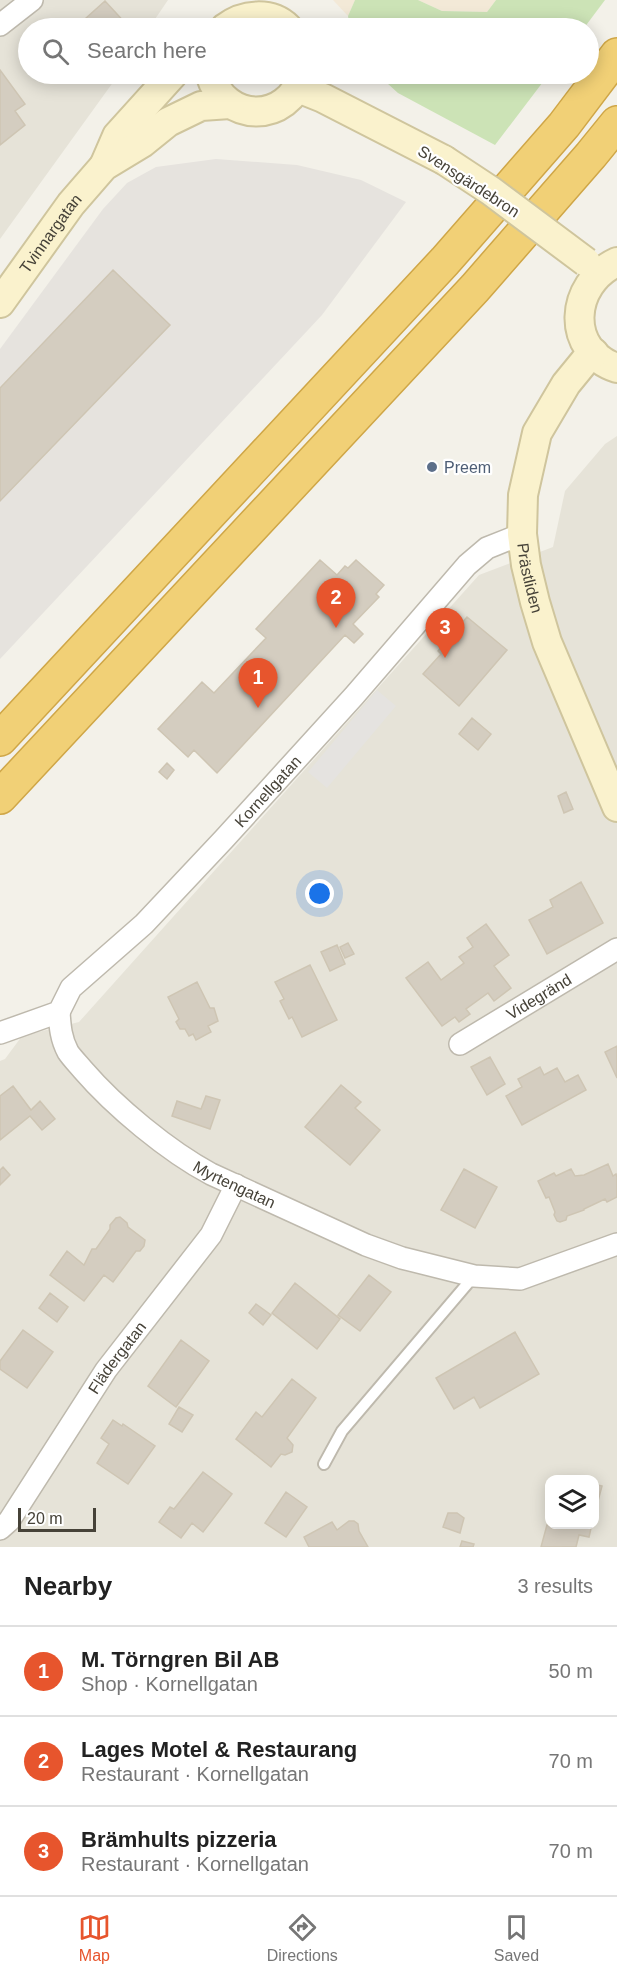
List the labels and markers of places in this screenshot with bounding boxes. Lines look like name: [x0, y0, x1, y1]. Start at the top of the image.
place label: Preem: [444, 459, 491, 476]
marker: Preem: [425, 460, 439, 474]
pin: 2: [316, 578, 356, 628]
pin: 3: [426, 608, 464, 658]
pin: 1: [238, 658, 278, 708]

